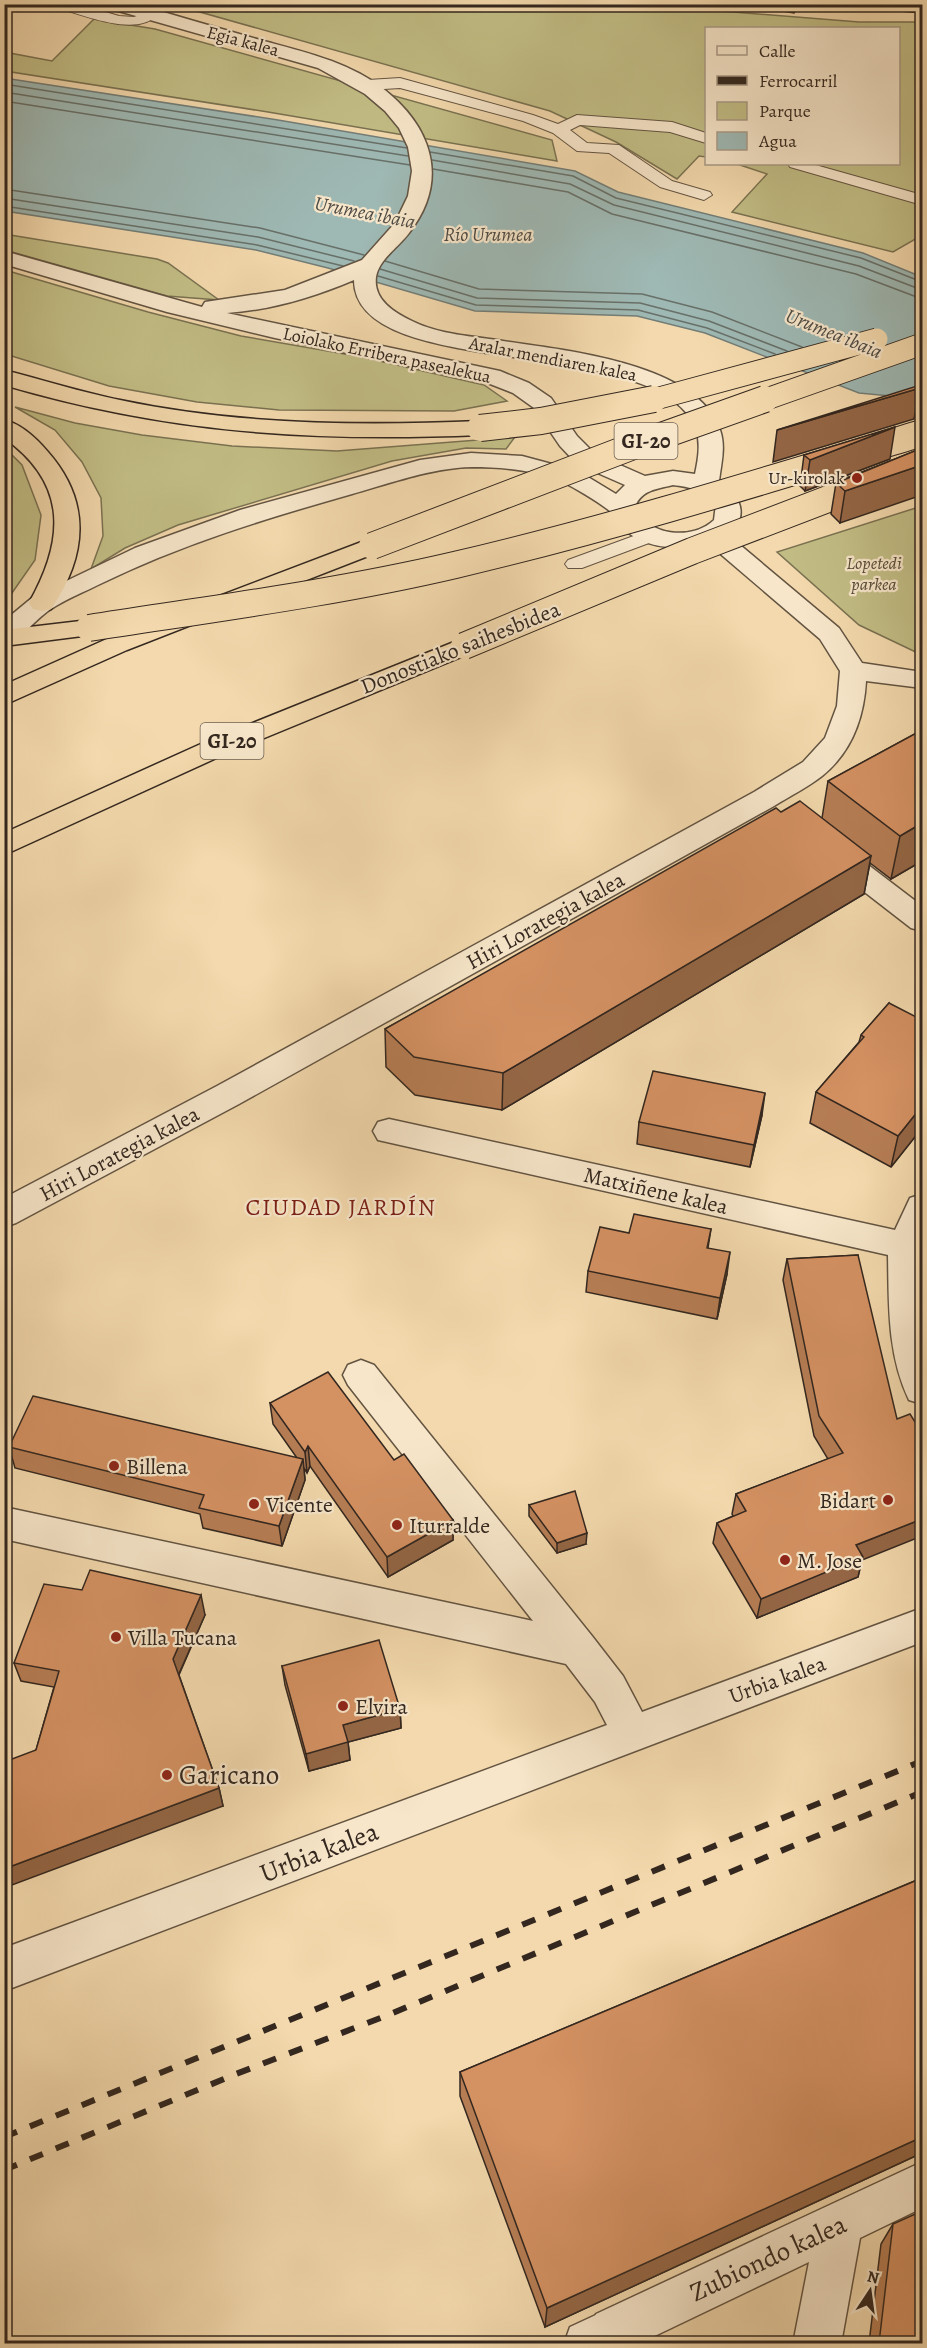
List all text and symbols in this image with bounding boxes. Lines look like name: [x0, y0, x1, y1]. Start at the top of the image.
street label: Egia kalea: [204, 20, 282, 62]
legend: [705, 27, 900, 165]
text: Calle: [759, 39, 796, 63]
text: Ferrocarril: [759, 69, 838, 93]
text: Parque: [759, 99, 811, 123]
text: Agua: [758, 129, 797, 153]
water label: Urumea ibaia: [312, 190, 418, 235]
water label: Río Urumea: [444, 221, 532, 248]
water label: Urumea ibaia: [781, 302, 886, 365]
street label: Loiolako Erribera pasealekua: [281, 321, 494, 389]
street label: Aralar mendiaren kalea: [466, 331, 640, 387]
road number: GI-20: [614, 423, 678, 459]
place label: Ur-kirolak: [768, 466, 845, 490]
marker: Ur-kirolak: [850, 471, 864, 485]
park label: Lopetedi parkea: [846, 551, 902, 596]
street label: Donostiako saihesbidea: [356, 594, 565, 702]
road number: GI-20: [200, 723, 264, 759]
street label: Hiri Lorategia kalea: [461, 864, 631, 977]
street label: Hiri Lorategia kalea: [34, 1099, 205, 1209]
street label: Matxiñene kalea: [581, 1160, 732, 1222]
district label: CIUDAD JARDÍN: [246, 1191, 436, 1223]
place label: Billena: [126, 1452, 189, 1482]
marker: Billena: [107, 1459, 121, 1473]
place label: Bidart: [819, 1486, 876, 1516]
place label: Vicente: [265, 1490, 333, 1520]
marker: Bidart: [881, 1493, 895, 1507]
marker: Vicente: [247, 1497, 261, 1511]
place label: Iturralde: [409, 1511, 490, 1541]
marker: Iturralde: [390, 1518, 404, 1532]
place label: M. Jose: [797, 1546, 862, 1576]
marker: M. Jose: [778, 1553, 792, 1567]
place label: Villa Tucana: [127, 1623, 238, 1653]
marker: Villa Tucana: [109, 1630, 123, 1644]
street label: Urbia kalea: [725, 1648, 831, 1711]
place label: Elvira: [355, 1692, 409, 1722]
marker: Elvira: [336, 1699, 350, 1713]
place label: Garicano: [179, 1757, 279, 1793]
marker: Garicano: [160, 1768, 174, 1782]
street label: Urbia kalea: [255, 1813, 384, 1891]
street label: Zubiondo kalea: [684, 2206, 853, 2310]
north arrow: [840, 2261, 900, 2321]
text: N: [865, 2265, 882, 2289]

